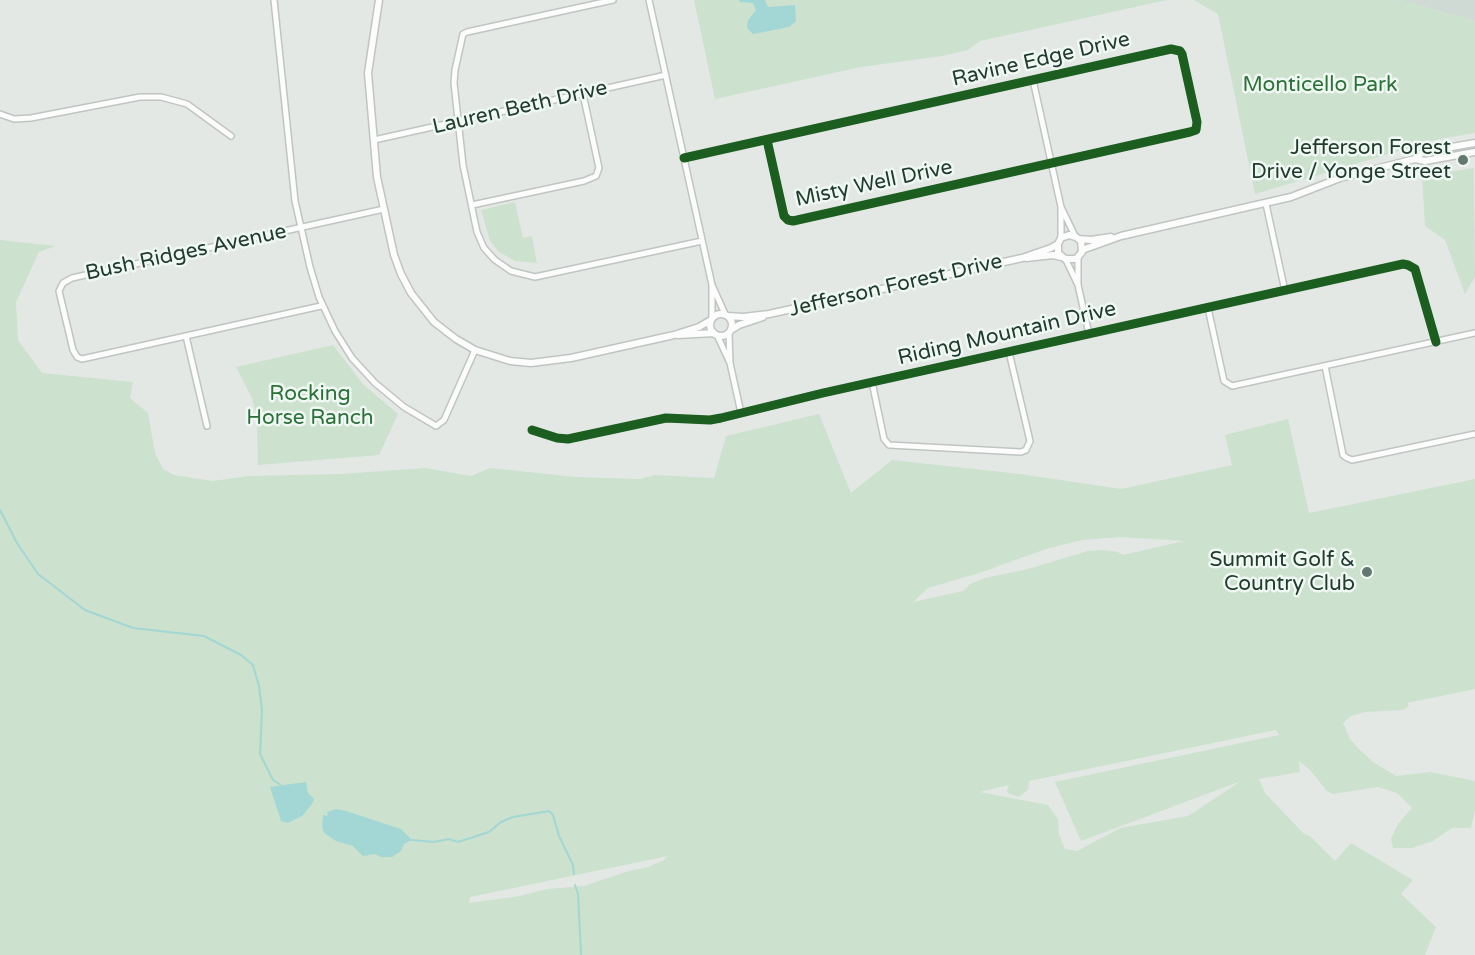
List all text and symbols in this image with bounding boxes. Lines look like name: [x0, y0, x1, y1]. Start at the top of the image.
street label: Ravine Edge Drive: [950, 27, 1132, 93]
park label: Monticello Park: [1242, 72, 1398, 98]
street label: Lauren Beth Drive: [430, 76, 610, 140]
place label: Jefferson Forest Drive / Yonge Street: [1251, 135, 1451, 185]
marker: Jefferson Forest Drive / Yonge Street: [1456, 153, 1470, 167]
street label: Misty Well Drive: [793, 155, 955, 213]
street label: Bush Ridges Avenue: [83, 219, 289, 287]
street label: Jefferson Forest Drive: [787, 249, 1005, 323]
street label: Riding Mountain Drive: [895, 297, 1119, 371]
park label: Rocking Horse Ranch: [246, 381, 374, 431]
place label: Summit Golf & Country Club: [1209, 547, 1355, 597]
marker: Summit Golf & Country Club: [1360, 565, 1374, 579]

